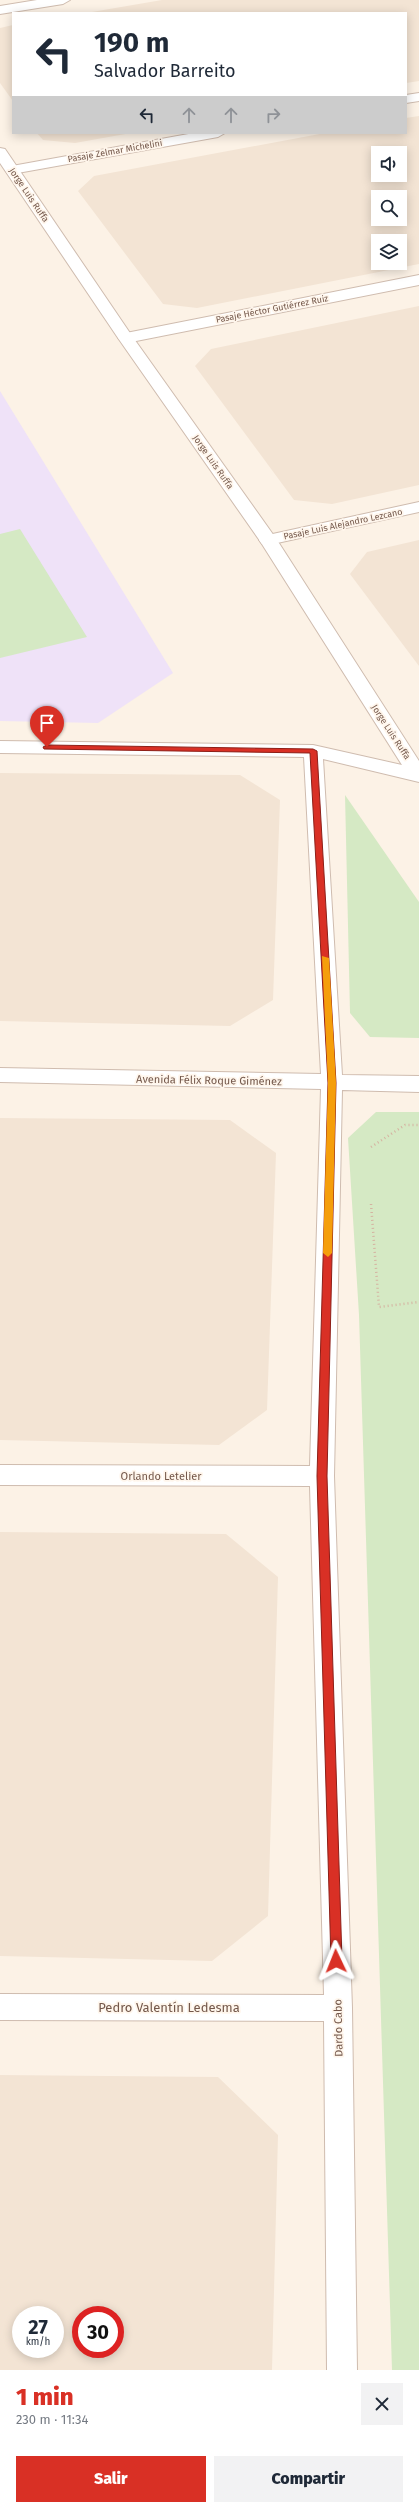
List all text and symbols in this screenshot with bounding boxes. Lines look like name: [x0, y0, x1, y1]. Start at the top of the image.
text: 190 m: [94, 26, 169, 59]
icon: left: [28, 28, 80, 80]
text: Salvador Barreito: [94, 60, 236, 82]
icon: left: [136, 104, 158, 126]
icon: ahead: [178, 104, 200, 126]
icon: ahead: [220, 104, 242, 126]
icon: right: [262, 104, 284, 126]
street label: Pasaje Zelmar Michelini: [67, 138, 163, 164]
map controls: [371, 146, 407, 270]
button: sound: [371, 146, 407, 182]
street label: Jorge Luis Ruffa: [7, 166, 51, 224]
button: search: [371, 190, 407, 226]
button: layers: [371, 234, 407, 270]
street label: Pasaje Héctor Gutiérrez Ruiz: [215, 293, 329, 325]
street label: Jorge Luis Ruffa: [191, 433, 235, 491]
street label: Pasaje Luis Alejandro Lezcano: [283, 507, 403, 541]
street label: Jorge Luis Ruffa: [370, 703, 412, 761]
pin: [30, 706, 64, 747]
icon: arrive: [36, 712, 58, 734]
street label: Avenida Félix Roque Giménez: [136, 1073, 282, 1088]
street label: Orlando Letelier: [121, 1470, 202, 1483]
position arrow: [315, 1940, 357, 1982]
street label: Dardo Cabo: [331, 1999, 346, 2057]
street label: Pedro Valentín Ledesma: [98, 2000, 240, 2015]
speed limit sign: 30: [72, 2306, 124, 2358]
text: 27: [28, 2315, 48, 2339]
text: km/h: [26, 2336, 50, 2348]
text: 1 min: [16, 2383, 74, 2411]
button: close: [361, 2383, 403, 2425]
text: 230 m · 11:34: [16, 2412, 88, 2427]
button: Salir: [16, 2456, 206, 2502]
button: Compartir: [214, 2456, 403, 2502]

